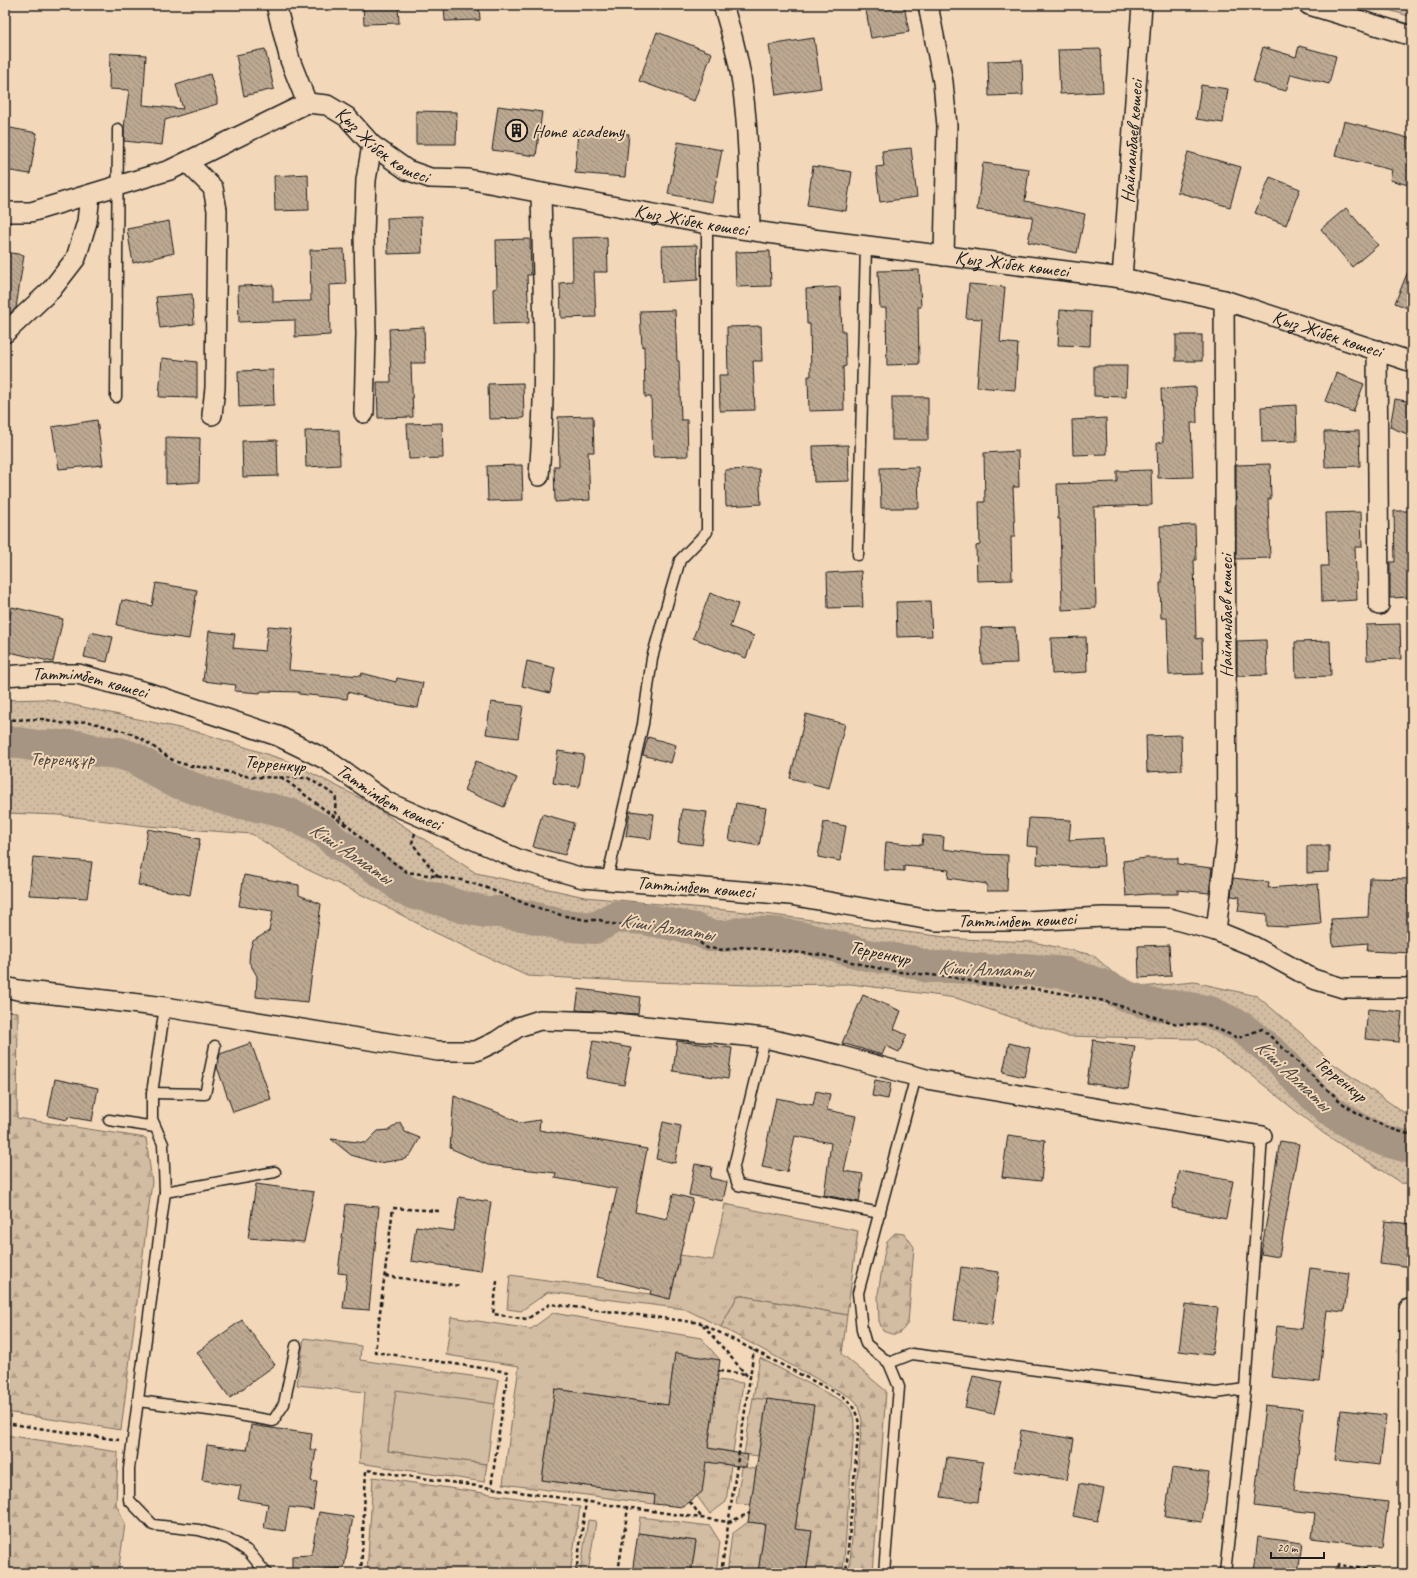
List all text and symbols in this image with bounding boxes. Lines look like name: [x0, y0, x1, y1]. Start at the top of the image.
street label: Найманбаев көшесі: [1116, 76, 1149, 204]
street label: Қыз Жібек көшесі: [331, 101, 435, 190]
building icon: Home academy: [504, 118, 530, 144]
place label: Home academy: [532, 119, 626, 143]
street label: Қыз Жібек көшесі: [633, 199, 752, 242]
street label: Қыз Жібек көшесі: [954, 245, 1073, 284]
street label: Қыз Жібек көшесі: [1269, 305, 1388, 364]
street label: Найманбаев көшесі: [1214, 552, 1238, 678]
street label: Таттімбет көшесі: [32, 662, 153, 705]
park label: Терреңқұр: [30, 747, 95, 771]
street label: Терренкур: [243, 749, 308, 779]
street label: Таттімбет көшесі: [331, 758, 448, 837]
water label: Кіші Алматы: [305, 816, 400, 891]
street label: Таттімбет көшесі: [636, 870, 758, 904]
street label: Таттімбет көшесі: [958, 906, 1079, 933]
water label: Кіші Алматы: [619, 907, 719, 947]
street label: Терренкур: [848, 935, 914, 971]
water label: Кіші Алматы: [938, 955, 1036, 983]
water label: Кіші Алматы: [1250, 1034, 1338, 1118]
street label: Терренкур: [1310, 1050, 1374, 1109]
scale bar: [1271, 1534, 1324, 1560]
text: 20 m: [1277, 1540, 1299, 1556]

